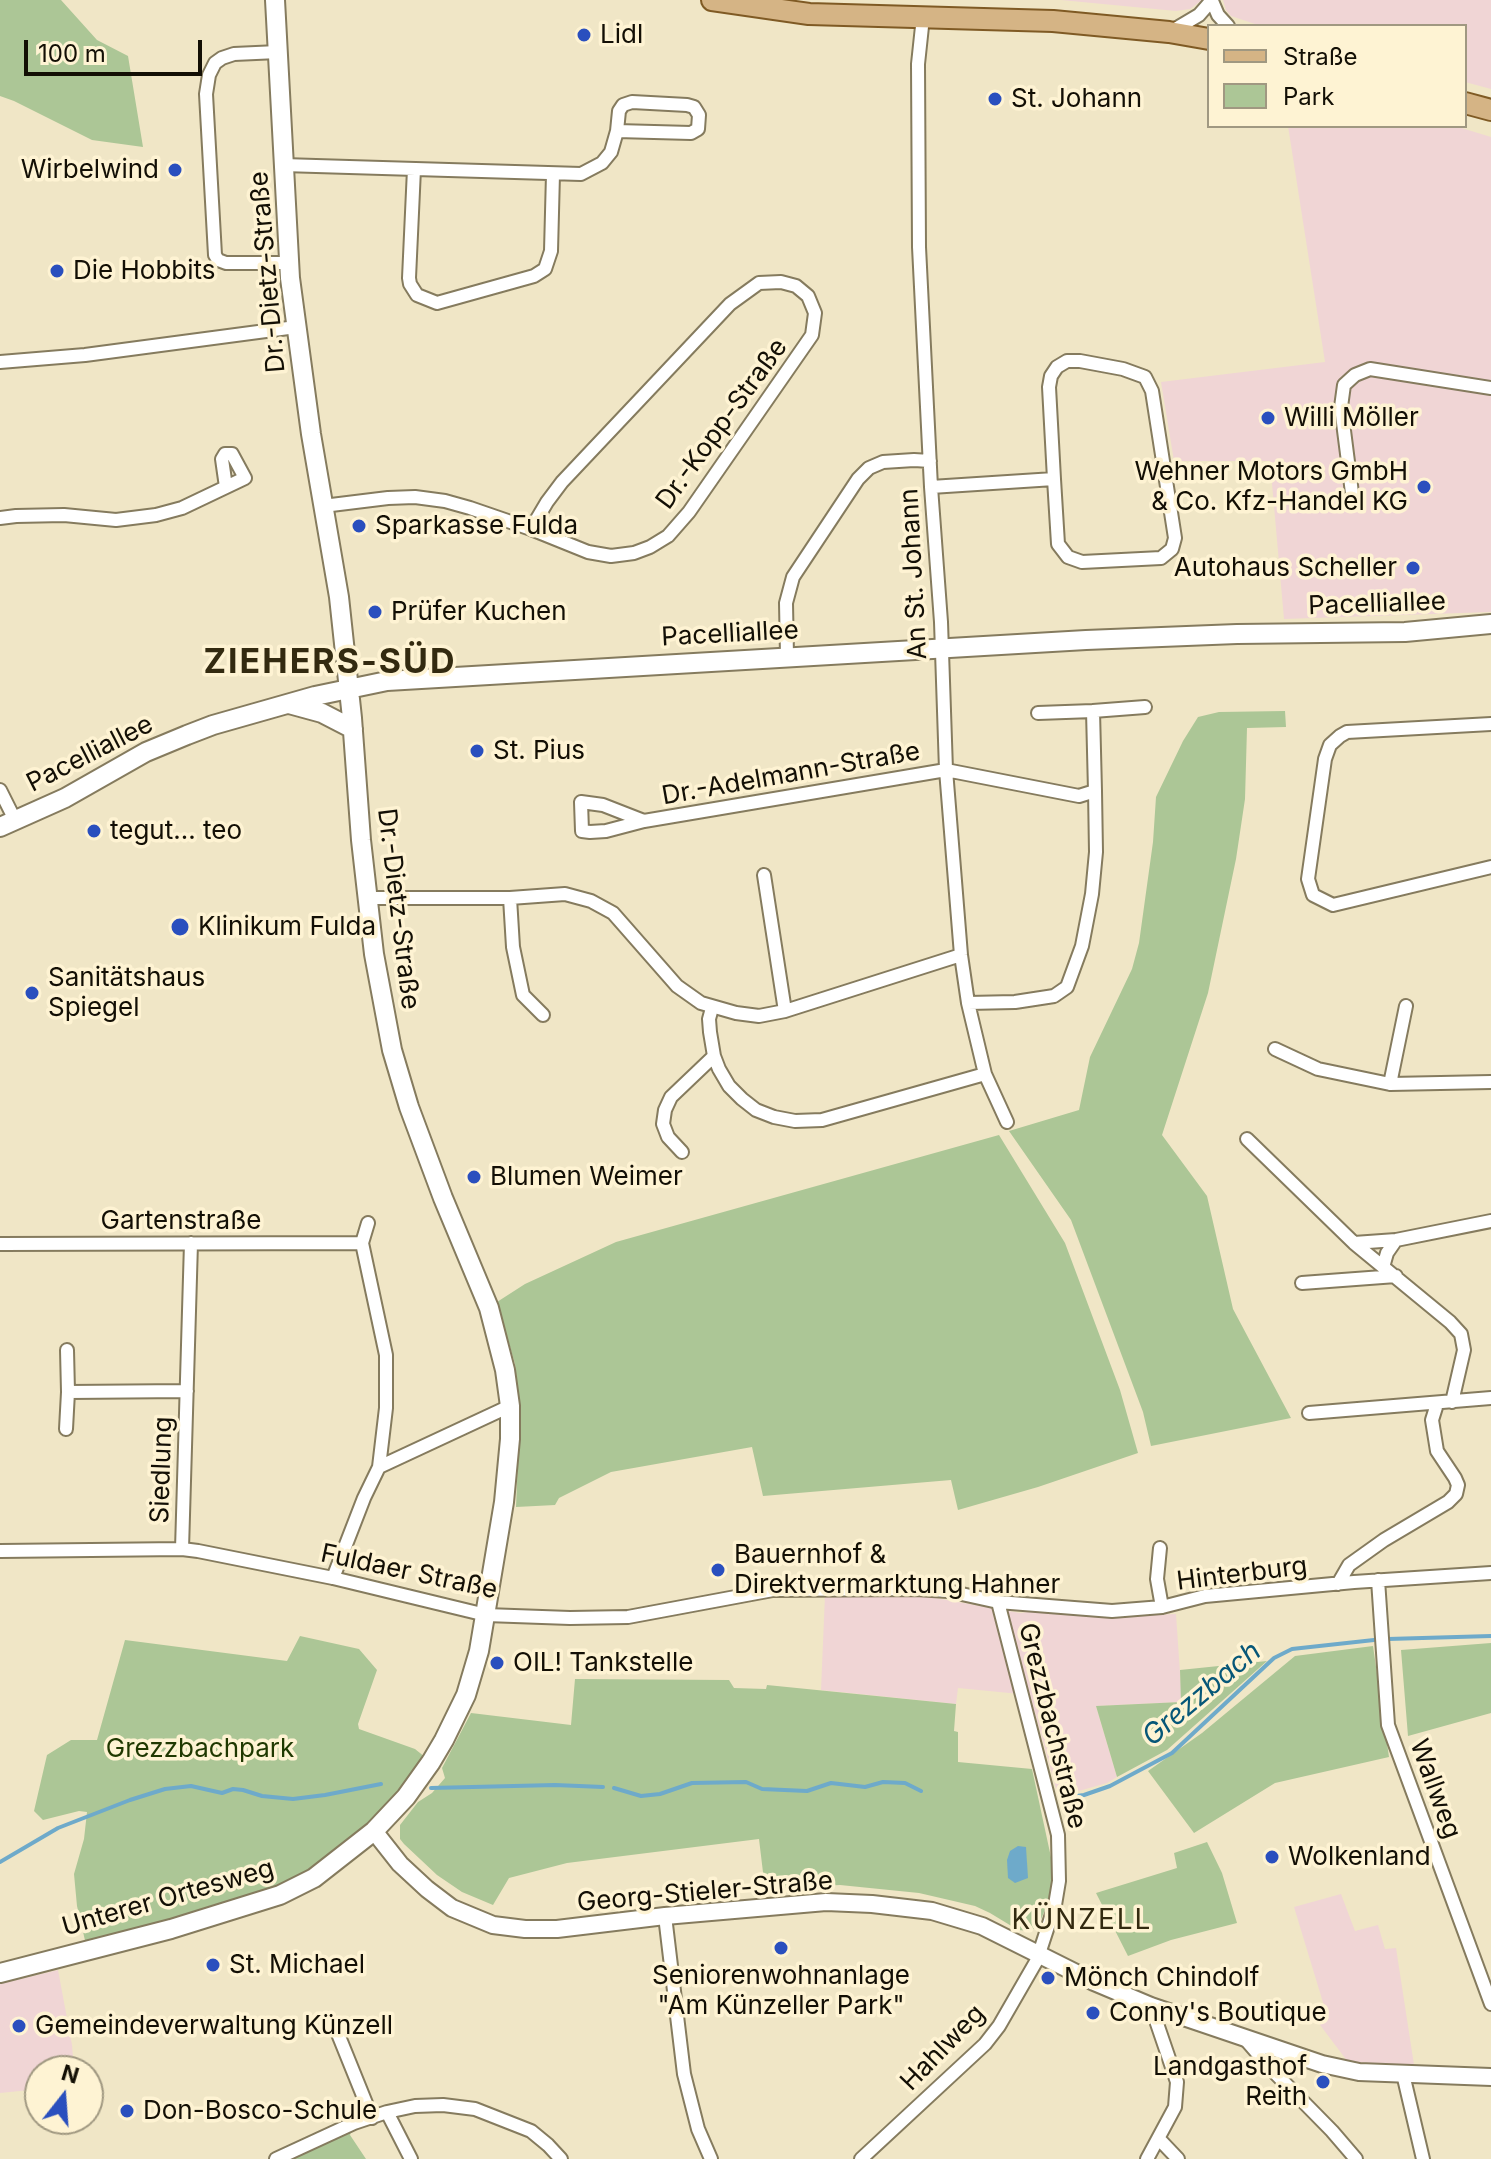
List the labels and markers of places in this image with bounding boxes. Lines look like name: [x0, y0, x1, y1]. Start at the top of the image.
place label: Lidl: [600, 19, 643, 51]
marker: Lidl: [575, 26, 593, 44]
place label: St. Johann: [1011, 83, 1142, 115]
marker: St. Johann: [986, 90, 1004, 108]
place label: Wirbelwind: [21, 154, 159, 186]
marker: Wirbelwind: [166, 161, 184, 179]
place label: Die Hobbits: [73, 255, 216, 287]
marker: Die Hobbits: [48, 262, 66, 280]
place label: Willi Möller: [1284, 402, 1419, 434]
marker: Willi Möller: [1259, 409, 1277, 427]
place label: Wehner Motors GmbH & Co. Kfz-Handel KG: [1134, 456, 1408, 518]
marker: Wehner Motors GmbH & Co. Kfz-Handel KG: [1415, 478, 1433, 496]
place label: Sparkasse Fulda: [375, 510, 578, 542]
marker: Sparkasse Fulda: [350, 517, 368, 535]
place label: Autohaus Scheller: [1174, 552, 1397, 584]
marker: Autohaus Scheller: [1404, 559, 1422, 577]
place label: Prüfer Kuchen: [391, 596, 567, 628]
marker: Prüfer Kuchen: [366, 603, 384, 621]
place label: St. Pius: [493, 735, 585, 767]
marker: St. Pius: [468, 742, 486, 760]
place label: tegut... teo: [110, 815, 242, 847]
marker: tegut... teo: [85, 822, 103, 840]
place label: Klinikum Fulda: [198, 911, 376, 943]
marker: Klinikum Fulda: [169, 916, 191, 938]
place label: Sanitätshaus Spiegel: [48, 962, 205, 1024]
marker: Sanitätshaus Spiegel: [23, 984, 41, 1002]
place label: Blumen Weimer: [490, 1161, 683, 1193]
marker: Blumen Weimer: [465, 1168, 483, 1186]
place label: Bauernhof & Direktvermarktung Hahner: [734, 1539, 1060, 1600]
marker: Bauernhof & Direktvermarktung Hahner: [709, 1561, 727, 1579]
place label: OIL! Tankstelle: [513, 1647, 693, 1679]
marker: OIL! Tankstelle: [488, 1654, 506, 1672]
place label: Wolkenland: [1288, 1841, 1431, 1873]
marker: Wolkenland: [1263, 1848, 1281, 1866]
marker: Seniorenwohnanlage "Am Künzeller Park": [772, 1939, 790, 1957]
place label: St. Michael: [229, 1949, 365, 1981]
marker: St. Michael: [204, 1956, 222, 1974]
place label: Seniorenwohnanlage "Am Künzeller Park": [652, 1960, 910, 2022]
place label: Mönch Chindolf: [1064, 1962, 1259, 1994]
marker: Mönch Chindolf: [1039, 1969, 1057, 1987]
place label: Conny's Boutique: [1109, 1997, 1327, 2029]
marker: Conny's Boutique: [1084, 2004, 1102, 2022]
place label: Gemeindeverwaltung Künzell: [35, 2010, 393, 2042]
marker: Gemeindeverwaltung Künzell: [10, 2017, 28, 2035]
place label: Landgasthof Reith: [1153, 2051, 1307, 2112]
marker: Landgasthof Reith: [1314, 2073, 1332, 2091]
place label: Don-Bosco-Schule: [143, 2095, 377, 2127]
marker: Don-Bosco-Schule: [118, 2102, 136, 2120]

